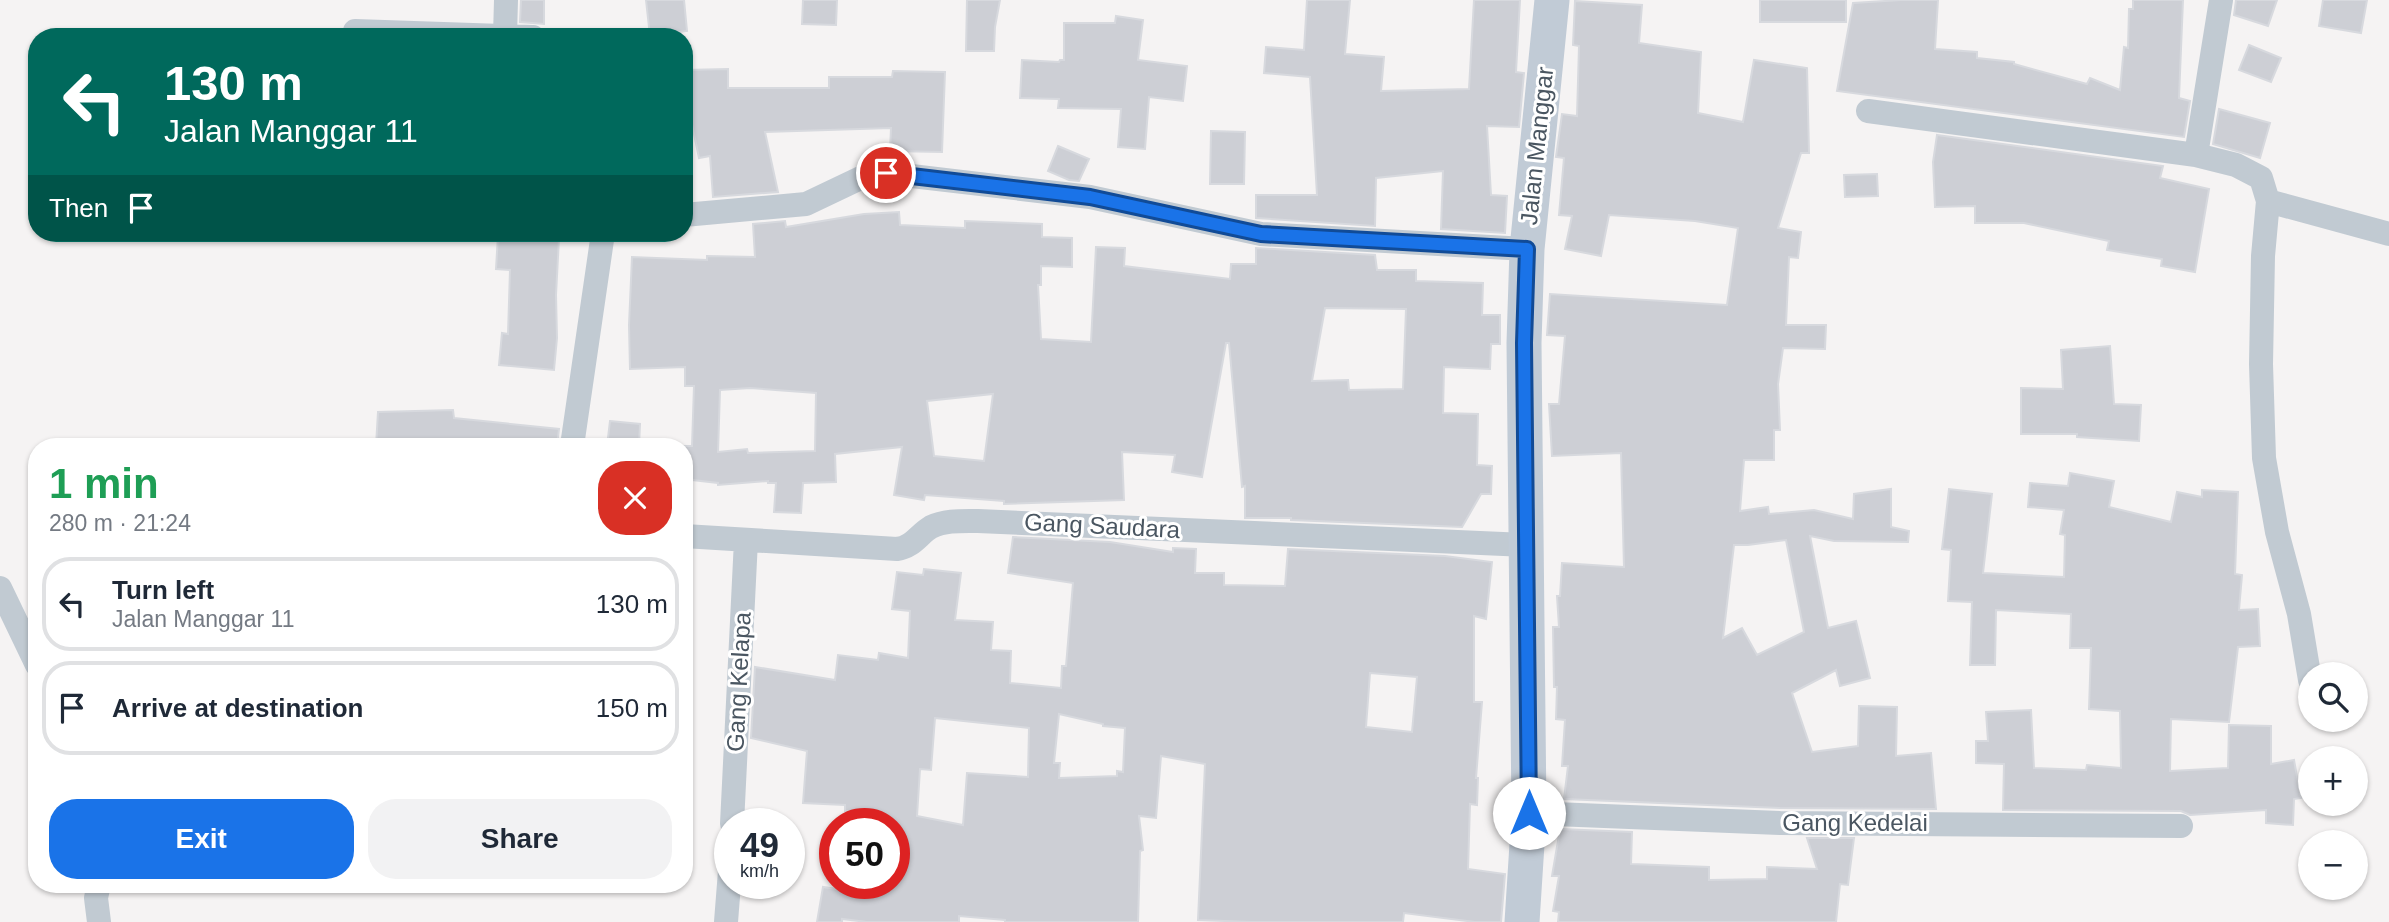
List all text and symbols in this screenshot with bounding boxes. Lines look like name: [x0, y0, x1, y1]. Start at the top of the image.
icon: left: [49, 56, 140, 147]
text: 130 m: [164, 56, 303, 110]
street label: Jalan Manggar: [1515, 66, 1558, 226]
text: Jalan Manggar 11: [164, 113, 418, 149]
pin: [856, 143, 916, 203]
icon: arrive: [867, 154, 905, 192]
icon: arrive: [122, 189, 160, 227]
text: Then: [49, 193, 108, 223]
text: 1 min: [49, 460, 159, 507]
button: close: [598, 461, 672, 535]
street label: Gang Saudara: [1023, 508, 1181, 543]
text: 280 m · 21:24: [49, 510, 191, 536]
text: Turn left: [112, 575, 214, 605]
icon: left: [53, 585, 91, 623]
text: 130 m: [596, 589, 668, 619]
text: Jalan Manggar 11: [112, 606, 294, 632]
street label: Gang Kelapa: [721, 611, 756, 753]
map controls: [2298, 662, 2368, 900]
button: search: [2298, 662, 2368, 732]
icon: arrive: [53, 689, 91, 727]
text: Arrive at destination: [112, 693, 363, 723]
text: 150 m: [596, 693, 668, 723]
button: +: [2298, 746, 2368, 816]
position arrow: [1492, 776, 1566, 850]
button: Exit: [49, 799, 354, 879]
button: Share: [368, 799, 672, 879]
speed limit sign: 50: [819, 808, 910, 899]
street label: Gang Kedelai: [1782, 809, 1928, 836]
text: 49: [740, 825, 779, 864]
button: −: [2298, 830, 2368, 900]
text: km/h: [740, 861, 779, 881]

